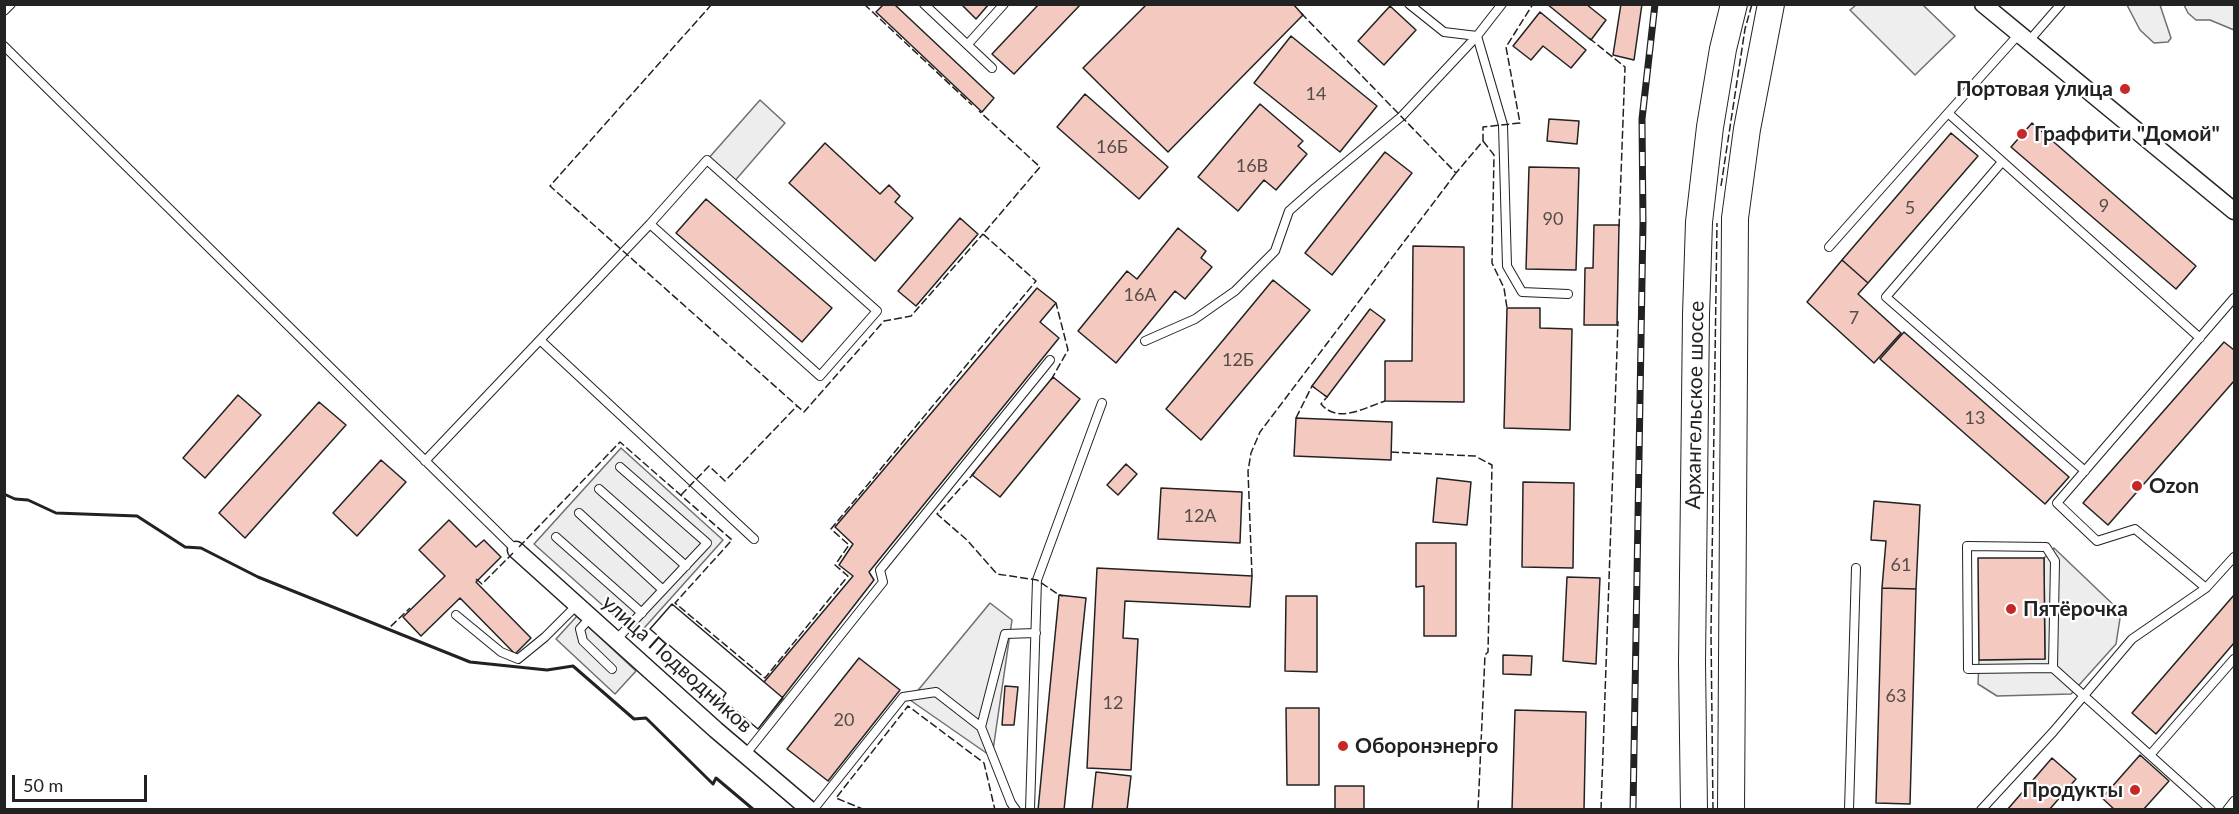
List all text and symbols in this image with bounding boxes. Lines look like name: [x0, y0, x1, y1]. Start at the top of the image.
place label: Портовая улица: [1956, 76, 2113, 102]
marker: Портовая улица: [2118, 82, 2132, 96]
house number: 14: [1306, 83, 1326, 105]
place label: Граффити "Домой": [2034, 121, 2220, 147]
marker: Граффити "Домой": [2015, 127, 2029, 141]
house number: 16Б: [1096, 136, 1128, 158]
house number: 16В: [1236, 155, 1268, 177]
house number: 9: [2099, 195, 2109, 217]
house number: 5: [1905, 197, 1915, 219]
house number: 90: [1543, 208, 1563, 230]
house number: 16А: [1123, 284, 1157, 306]
street label: Архангельское шоссе: [1681, 301, 1709, 509]
house number: 7: [1849, 307, 1859, 329]
house number: 12Б: [1222, 349, 1254, 371]
house number: 13: [1965, 407, 1985, 429]
place label: Ozon: [2149, 473, 2199, 499]
marker: Ozon: [2130, 479, 2144, 493]
house number: 12А: [1183, 505, 1217, 527]
house number: 61: [1891, 554, 1911, 576]
street label: улица Подводников: [597, 590, 757, 738]
place label: Пятёрочка: [2023, 596, 2128, 622]
marker: Пятёрочка: [2004, 602, 2018, 616]
house number: 63: [1886, 685, 1906, 707]
house number: 12: [1103, 692, 1123, 714]
house number: 20: [834, 709, 854, 731]
place label: Оборонэнерго: [1355, 733, 1498, 759]
marker: Оборонэнерго: [1336, 739, 1350, 753]
scale bar: [15, 763, 150, 801]
text: 50 m: [23, 774, 63, 796]
place label: Продукты: [2022, 777, 2123, 803]
marker: Продукты: [2128, 783, 2142, 797]

